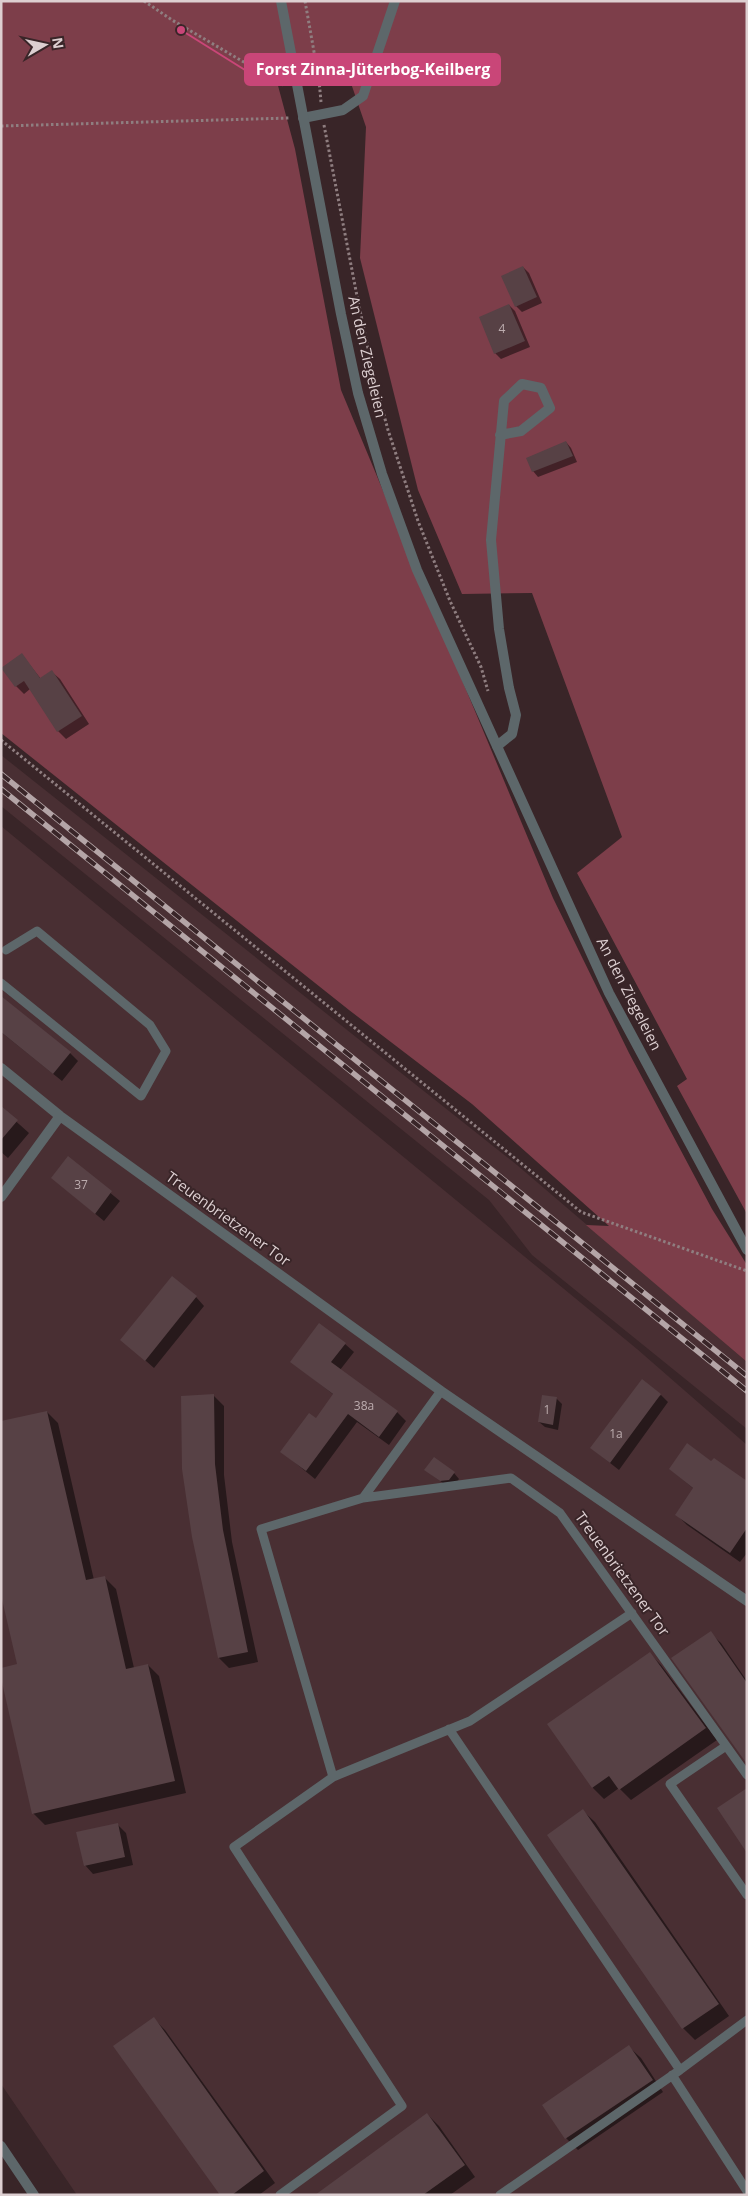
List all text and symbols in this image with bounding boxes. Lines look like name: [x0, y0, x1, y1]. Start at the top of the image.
north arrow: [20, 20, 70, 70]
text: N: [48, 36, 69, 50]
callout: Forst Zinna-Jüterbog-Keilberg: [245, 54, 500, 85]
text: Forst Zinna-Jüterbog-Keilberg: [256, 58, 490, 80]
street label: An den Ziegeleien: [344, 294, 392, 420]
house number: 4: [499, 320, 506, 337]
street label: An den Ziegeleien: [593, 934, 667, 1053]
street label: Treuenbrietzener Tor: [162, 1166, 295, 1270]
house number: 37: [74, 1176, 88, 1193]
house number: 38a: [354, 1397, 374, 1414]
house number: 1: [544, 1401, 550, 1418]
house number: 1a: [609, 1425, 623, 1442]
street label: Treuenbrietzener Tor: [571, 1507, 675, 1640]

